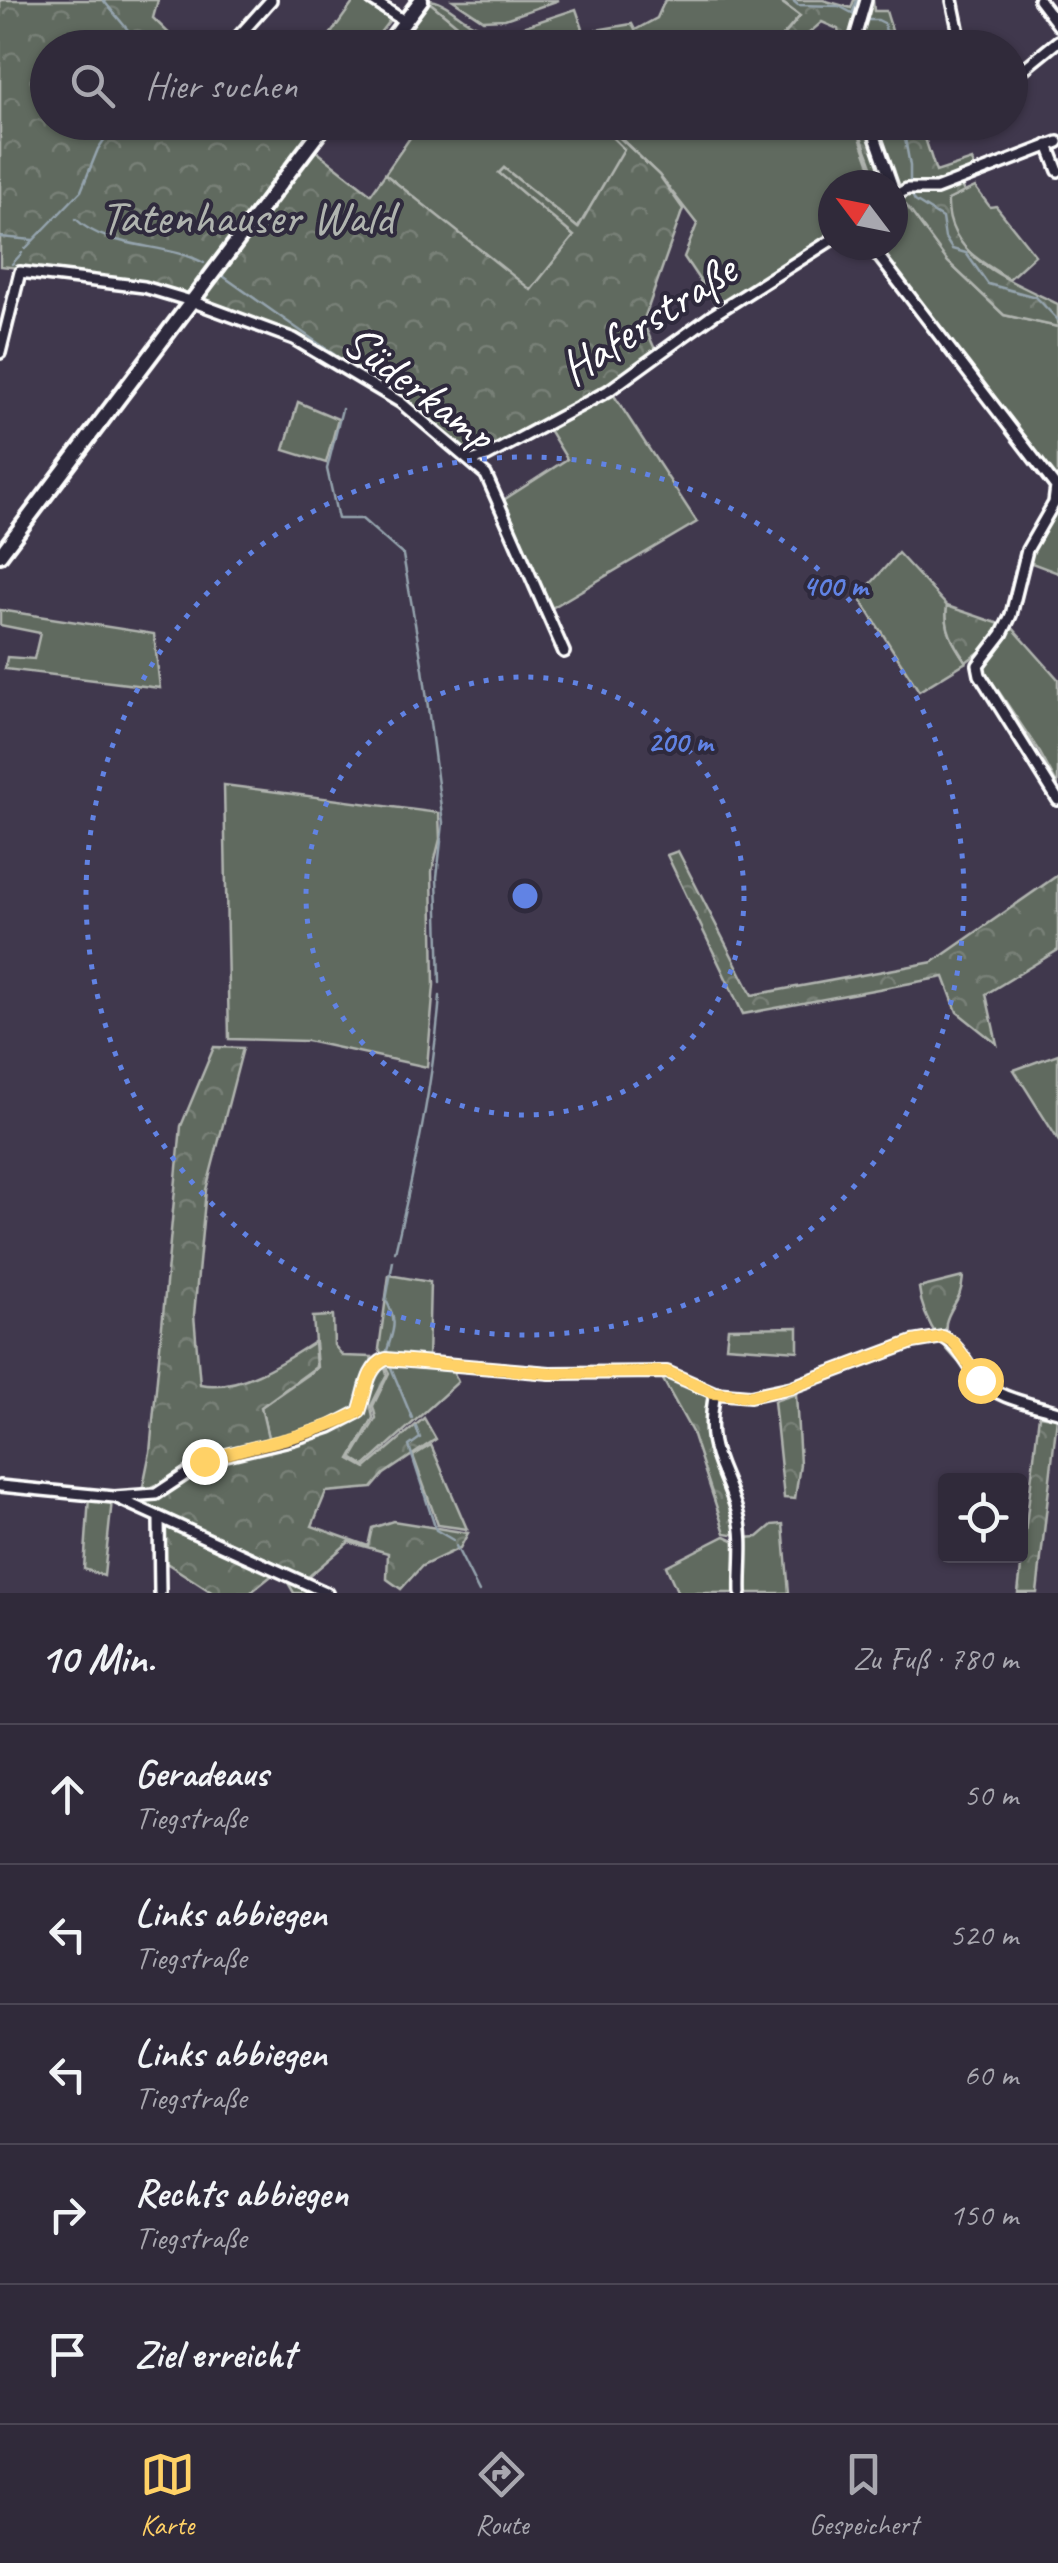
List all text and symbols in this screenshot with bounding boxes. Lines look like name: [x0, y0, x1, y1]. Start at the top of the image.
search box: [30, 30, 1028, 140]
icon: search: [65, 58, 120, 113]
text: Hier suchen: [145, 62, 297, 109]
north arrow: [818, 170, 908, 260]
park label: Tatenhauser Wald: [100, 187, 401, 247]
street label: Haferstraße: [548, 238, 750, 398]
street label: Süderkamp: [332, 310, 509, 465]
text: 400 m: [803, 567, 870, 605]
text: 200 m: [648, 723, 715, 761]
centre of rings: [507, 878, 543, 914]
route start: [958, 1358, 1004, 1404]
route end: [182, 1439, 228, 1485]
map controls: [938, 1473, 1028, 1563]
button: locate: [938, 1473, 1028, 1563]
text: 10 Min.: [40, 1632, 155, 1685]
text: Zu Fuß · 780 m: [853, 1638, 1018, 1679]
text: Geradeaus: [135, 1750, 268, 1797]
icon: ahead: [40, 1767, 95, 1822]
text: 50 m: [964, 1774, 1018, 1815]
text: Tiegstraße: [135, 1797, 247, 1838]
text: Links abbiegen: [135, 1890, 327, 1937]
icon: left: [40, 1907, 95, 1962]
text: 520 m: [949, 1914, 1018, 1955]
text: Tiegstraße: [135, 1937, 247, 1978]
text: Links abbiegen: [135, 2030, 327, 2077]
icon: left: [40, 2047, 95, 2102]
text: 60 m: [964, 2054, 1018, 2095]
text: Tiegstraße: [135, 2077, 247, 2118]
text: Rechts abbiegen: [135, 2170, 348, 2217]
icon: right: [40, 2187, 95, 2242]
text: 150 m: [949, 2194, 1018, 2235]
text: Tiegstraße: [135, 2217, 247, 2258]
icon: arrive: [40, 2327, 95, 2382]
text: Ziel erreicht: [135, 2331, 295, 2378]
tab: Karte: [140, 2447, 195, 2542]
tab: Route: [474, 2447, 529, 2542]
tab: Gespeichert: [809, 2447, 918, 2542]

